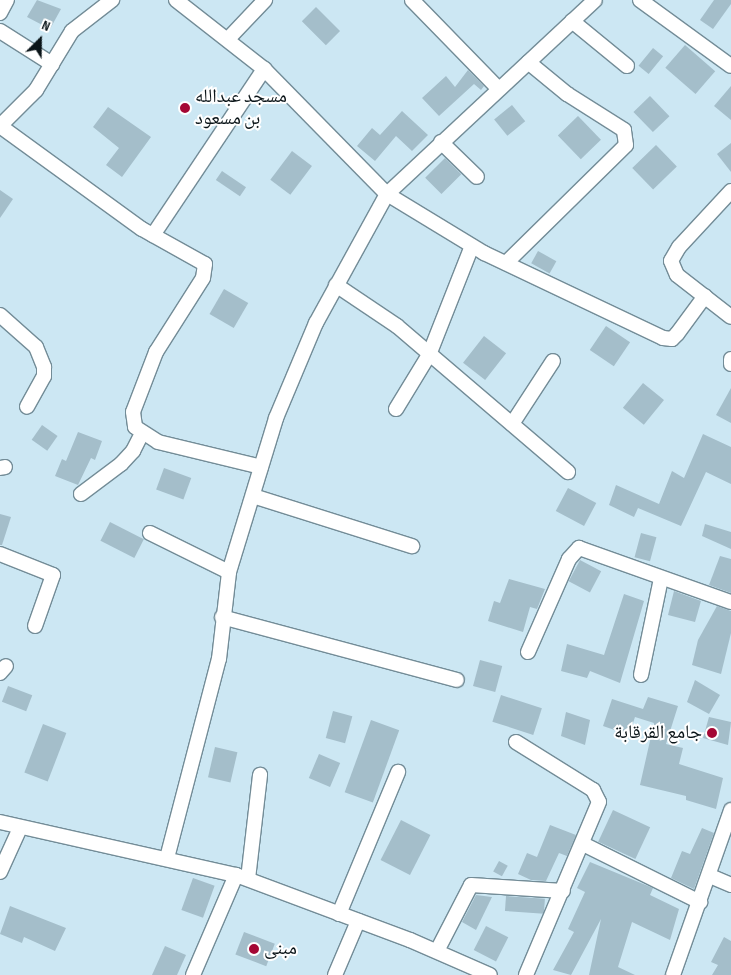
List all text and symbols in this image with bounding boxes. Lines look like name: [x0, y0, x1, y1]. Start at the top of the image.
north arrow: [15, 15, 65, 65]
text: N: [39, 16, 53, 35]
place label: مسجد عبدالله بن مسعود: [195, 86, 287, 130]
marker: مسجد عبدالله بن مسعود: [179, 102, 191, 114]
place label: جامع القرقابة: [614, 722, 702, 744]
marker: جامع القرقابة: [706, 727, 718, 739]
place label: مبنى: [264, 938, 297, 960]
marker: مبنى: [248, 943, 260, 955]

